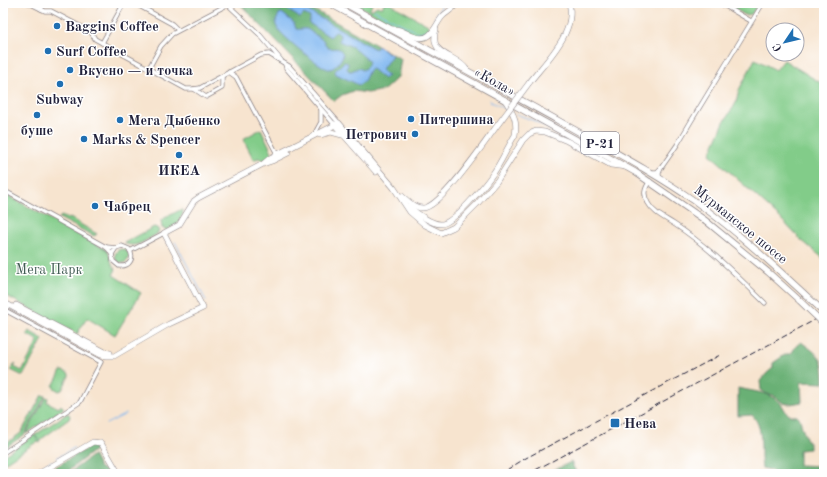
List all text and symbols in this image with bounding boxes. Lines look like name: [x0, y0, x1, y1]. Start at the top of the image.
place label: Baggins Coffee: [65, 20, 159, 34]
marker: Baggins Coffee: [52, 21, 62, 31]
north arrow: [765, 22, 805, 62]
text: С: [771, 41, 785, 53]
place label: Surf Coffee: [56, 45, 127, 59]
marker: Surf Coffee: [43, 46, 53, 56]
place label: Вкусно — и точка: [78, 64, 193, 78]
marker: Вкусно — и точка: [65, 65, 75, 75]
street label: «Кола»: [472, 65, 517, 99]
marker: Subway: [55, 79, 65, 89]
place label: Subway: [36, 93, 84, 107]
marker: буше: [32, 110, 42, 120]
place label: Питершина: [419, 113, 494, 127]
place label: Мега Дыбенко: [128, 114, 220, 128]
marker: Питершина: [406, 114, 416, 124]
marker: Мега Дыбенко: [115, 115, 125, 125]
place label: буше: [21, 124, 53, 138]
place label: Петрович: [345, 128, 407, 142]
marker: Петрович: [410, 129, 420, 139]
road number: Р-21: [581, 132, 619, 154]
place label: Marks & Spencer: [92, 133, 200, 147]
marker: Marks & Spencer: [79, 134, 89, 144]
marker: ИКЕА: [174, 150, 184, 160]
place label: ИКЕА: [158, 164, 200, 178]
street label: Мурманское шоссе: [691, 183, 790, 267]
place label: Чабрец: [103, 200, 151, 214]
marker: Чабрец: [90, 201, 100, 211]
park label: Мега Парк: [16, 263, 82, 277]
marker: Нева: [609, 417, 621, 429]
place label: Нева: [624, 417, 656, 431]

